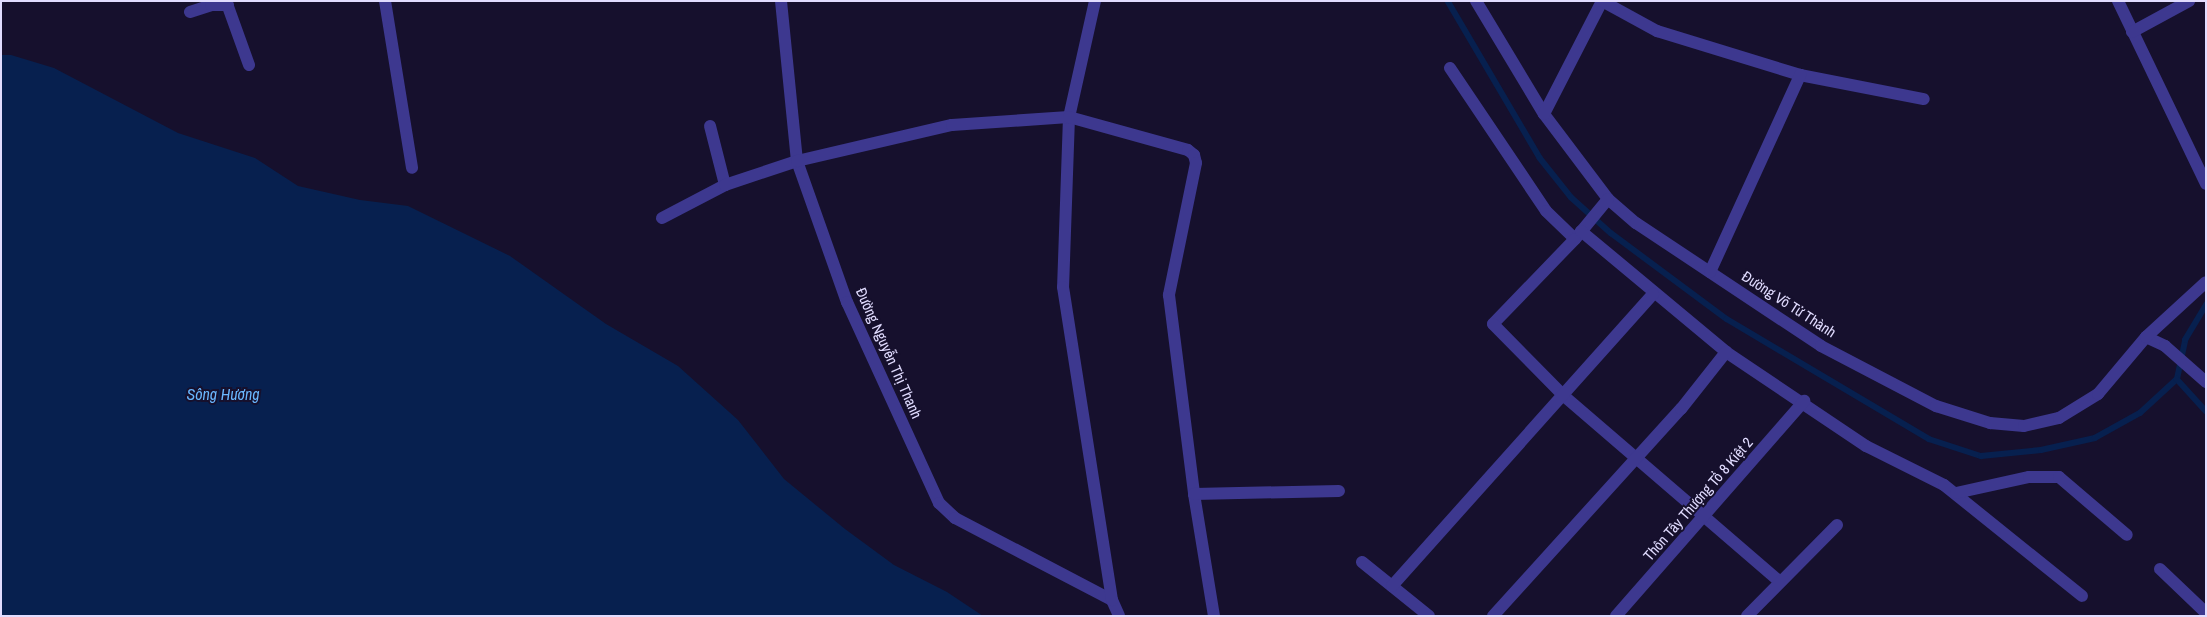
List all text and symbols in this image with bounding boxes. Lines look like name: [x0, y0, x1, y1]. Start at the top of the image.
street label: Đường Võ Tử Thành: [1738, 267, 1840, 341]
street label: Đường Nguyễn Thị Thanh: [852, 285, 926, 421]
water label: Sông Hương: [187, 384, 259, 404]
street label: Thôn Tây Thượng Tổ 8 Kiệt 2: [1639, 433, 1757, 565]

